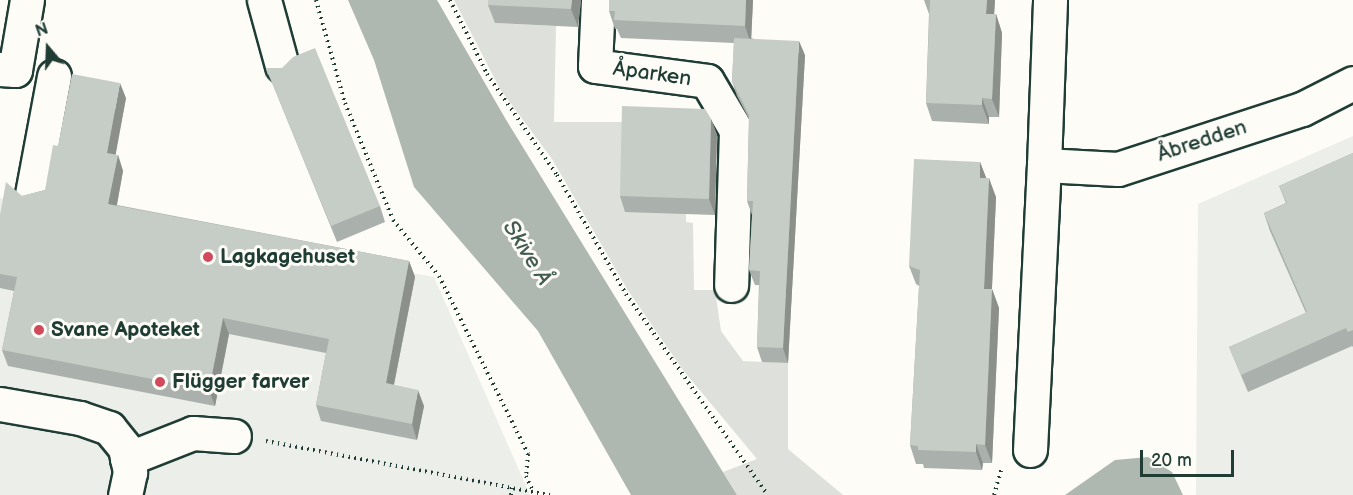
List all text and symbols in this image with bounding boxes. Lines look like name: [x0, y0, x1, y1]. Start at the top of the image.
north arrow: [18, 18, 78, 78]
text: N: [33, 20, 51, 41]
street label: Åparken: [611, 56, 693, 92]
street label: Åbredden: [1154, 115, 1250, 167]
water label: Skive Å: [497, 216, 557, 290]
place label: Lagkagehuset: [220, 244, 355, 270]
marker: Lagkagehuset: [201, 250, 215, 264]
place label: Svane Apoteket: [51, 317, 200, 343]
marker: Svane Apoteket: [32, 323, 46, 337]
place label: Flügger farver: [172, 369, 309, 395]
marker: Flügger farver: [153, 375, 167, 389]
scale bar: [1143, 438, 1238, 476]
text: 20 m: [1151, 450, 1192, 471]

